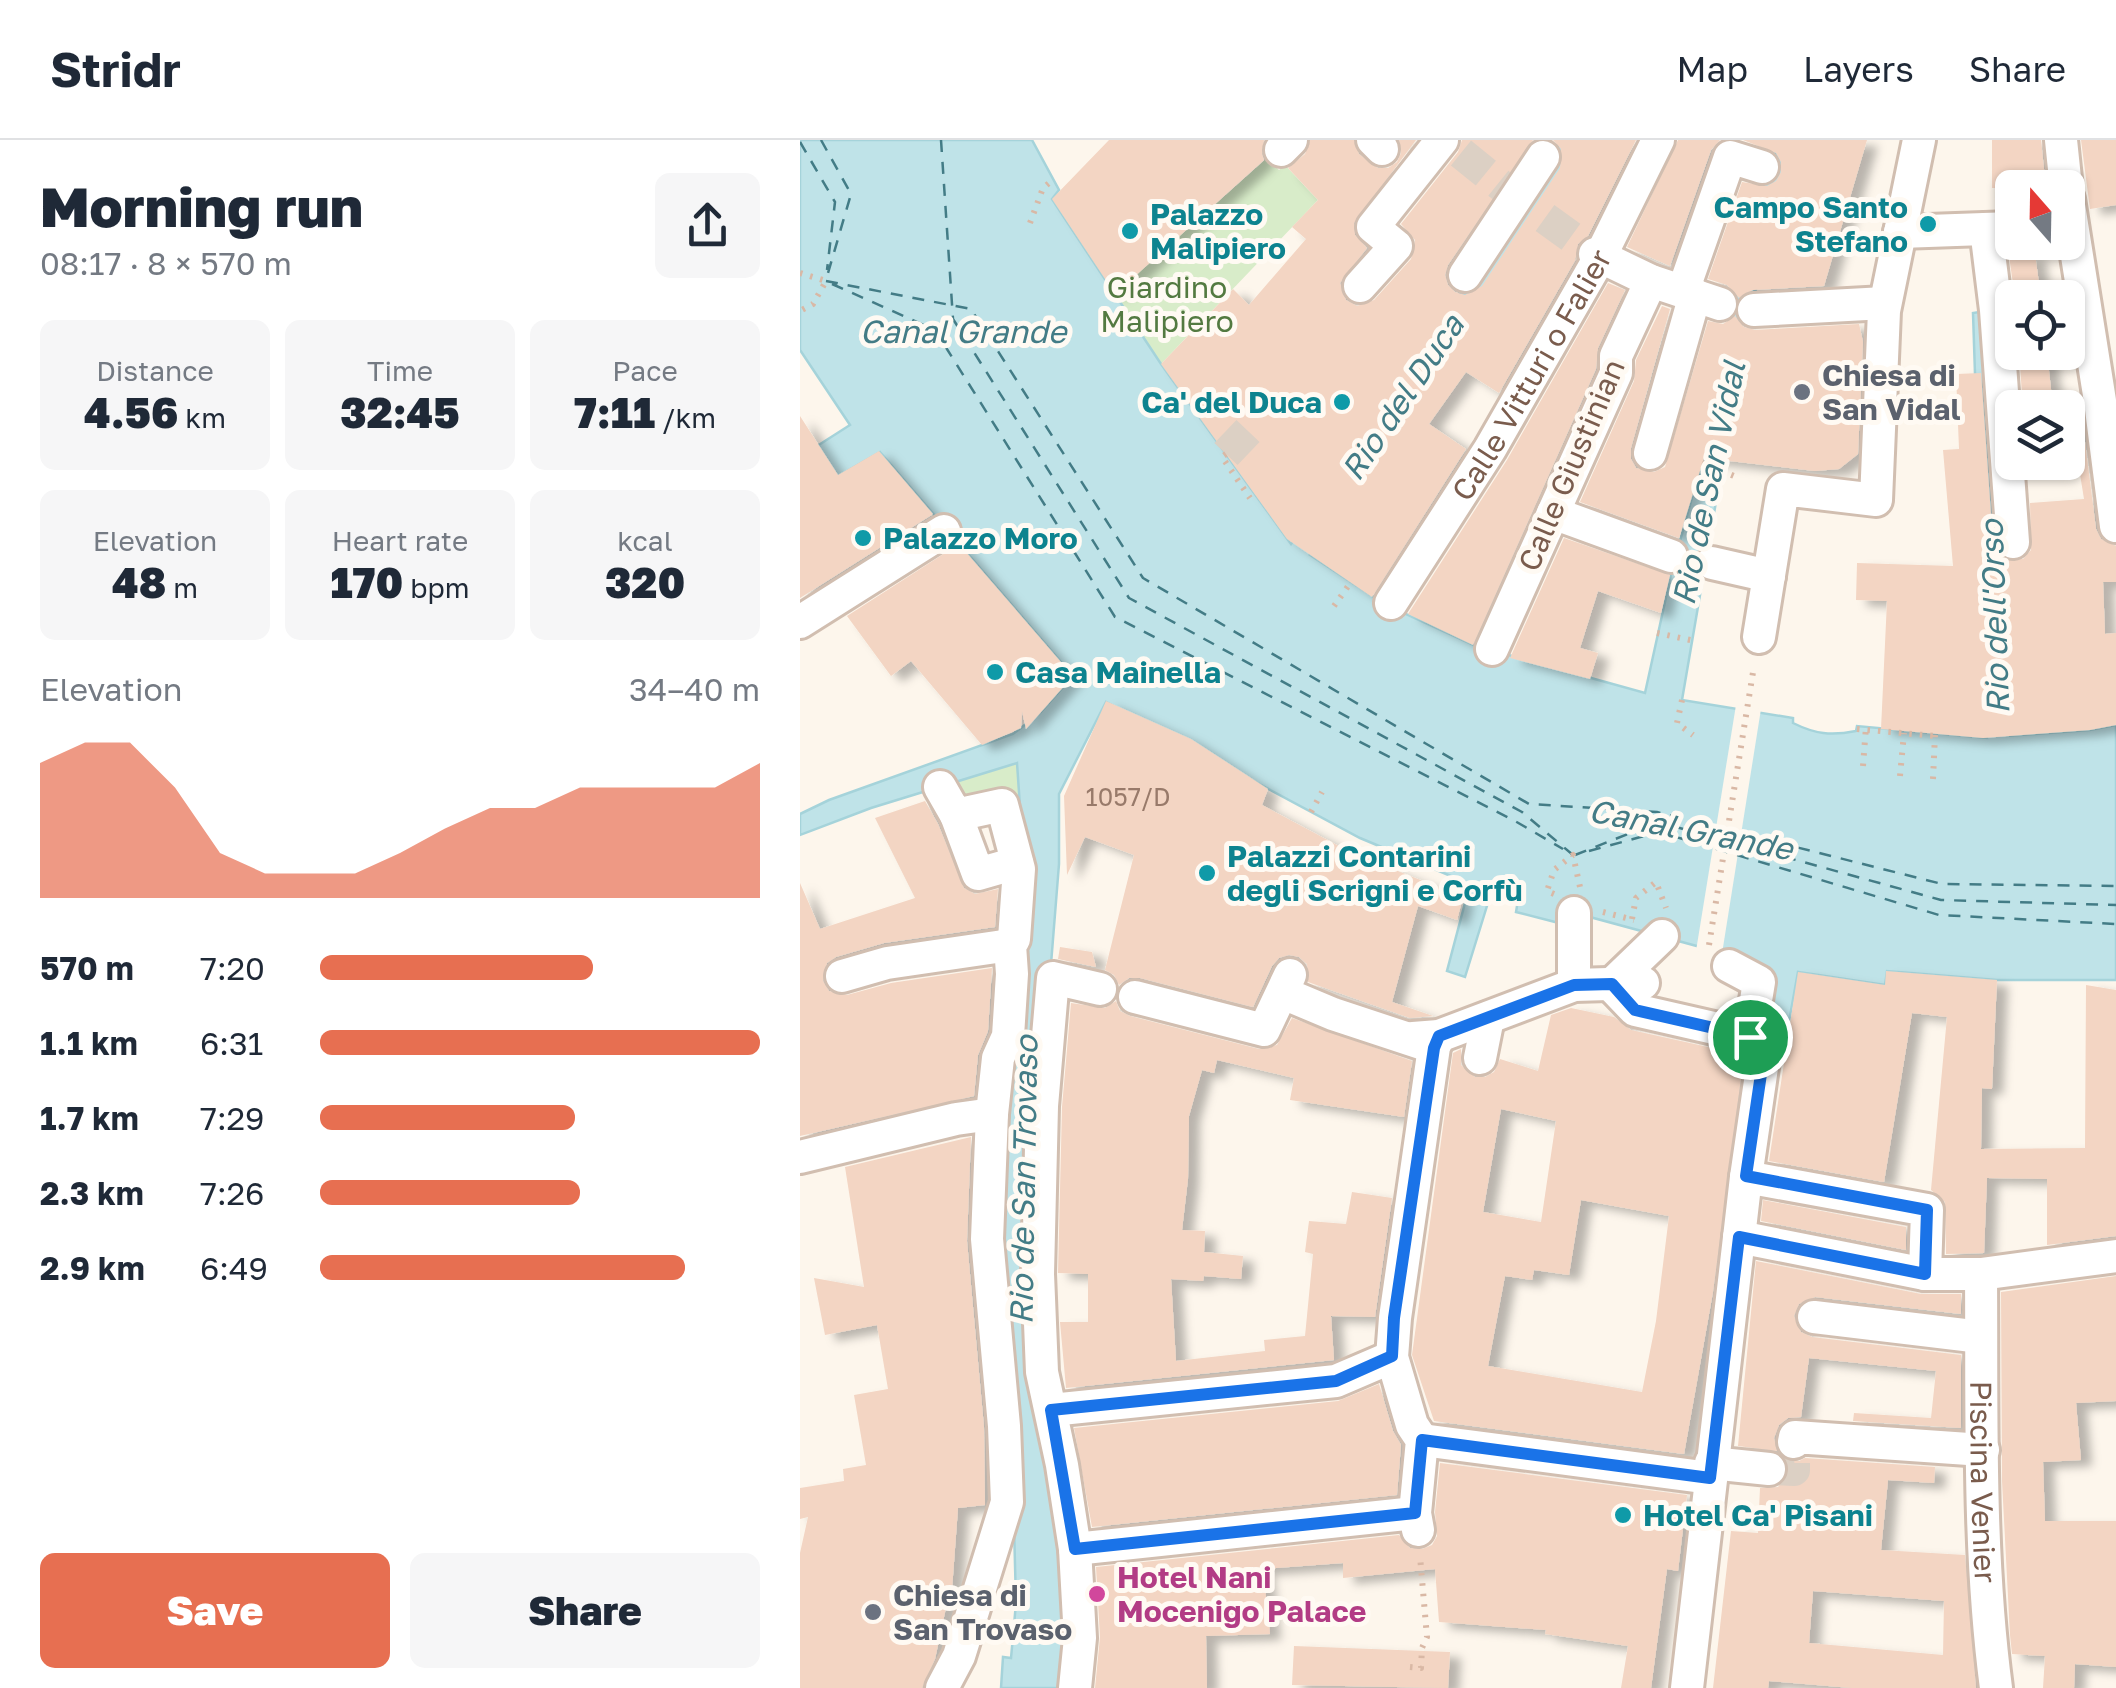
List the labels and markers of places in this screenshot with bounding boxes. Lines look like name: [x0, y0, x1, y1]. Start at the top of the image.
place label: Campo Santo Stefano: [1713, 189, 1908, 259]
place label: Palazzo Malipiero: [1150, 196, 1286, 266]
marker: Campo Santo Stefano: [1917, 213, 1939, 235]
marker: Palazzo Malipiero: [1119, 220, 1141, 242]
place label: Chiesa di San Vidal: [1822, 357, 1961, 427]
marker: Chiesa di San Vidal: [1791, 381, 1813, 403]
place label: Ca' del Duca: [1141, 384, 1322, 420]
marker: Ca' del Duca: [1331, 391, 1353, 413]
place label: Palazzo Moro: [883, 520, 1078, 556]
marker: Palazzo Moro: [852, 527, 874, 549]
place label: Casa Mainella: [1015, 654, 1221, 690]
marker: Casa Mainella: [984, 661, 1006, 683]
place label: Palazzi Contarini degli Scrigni e Corfù: [1227, 838, 1523, 908]
marker: Palazzi Contarini degli Scrigni e Corfù: [1196, 862, 1218, 884]
pin: [1708, 995, 1793, 1080]
place label: Hotel Ca' Pisani: [1643, 1497, 1873, 1533]
marker: Hotel Ca' Pisani: [1612, 1504, 1634, 1526]
place label: Hotel Nani Mocenigo Palace: [1117, 1559, 1366, 1629]
place label: Chiesa di San Trovaso: [893, 1577, 1072, 1647]
marker: Hotel Nani Mocenigo Palace: [1086, 1583, 1108, 1605]
marker: Chiesa di San Trovaso: [862, 1601, 884, 1623]

